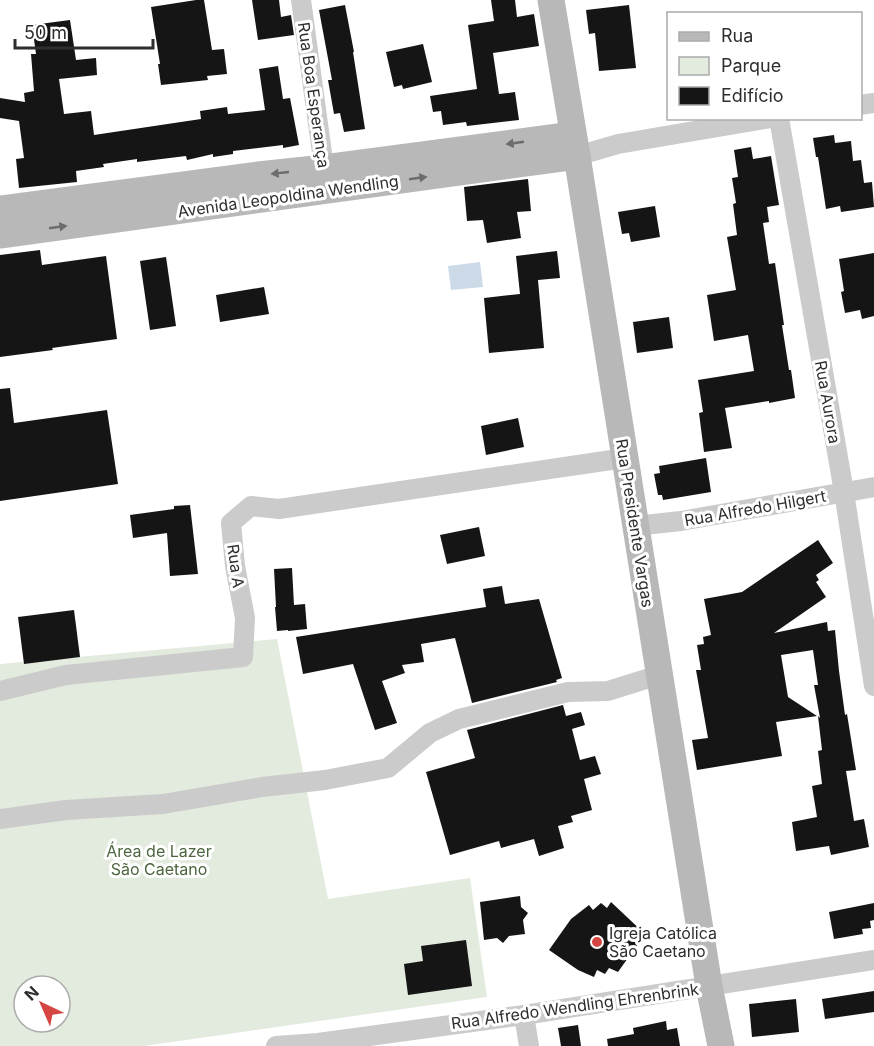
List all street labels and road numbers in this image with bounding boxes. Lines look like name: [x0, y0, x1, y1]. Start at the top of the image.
street label: Rua Boa Esperança: [294, 21, 334, 169]
street label: Avenida Leopoldina Wendling: [176, 171, 400, 221]
street label: Rua Aurora: [811, 359, 845, 445]
street label: Rua Presidente Vargas: [612, 437, 658, 609]
street label: Rua Alfredo Hilgert: [683, 486, 827, 530]
street label: Rua A: [223, 543, 249, 589]
street label: Rua Alfredo Wendling Ehrenbrink: [450, 979, 700, 1033]

